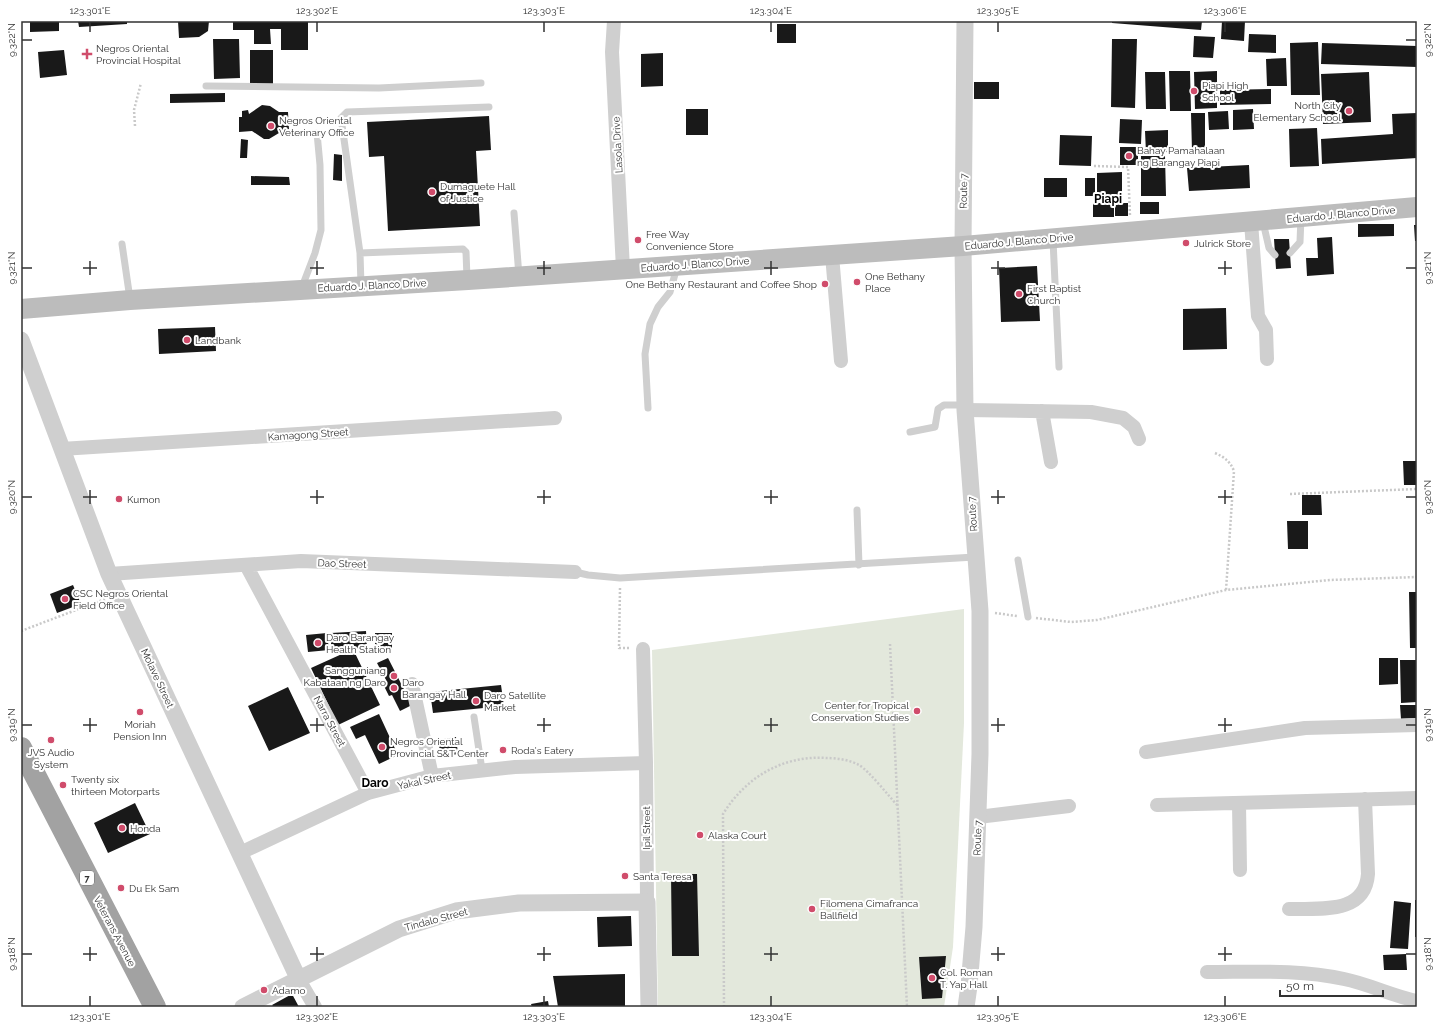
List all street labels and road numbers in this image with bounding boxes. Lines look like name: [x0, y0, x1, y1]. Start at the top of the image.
street label: Lasola Drive: [611, 116, 624, 174]
street label: Route 7: [958, 173, 969, 209]
street label: Eduardo J. Blanco Drive: [1286, 204, 1396, 225]
street label: Eduardo J. Blanco Drive: [964, 231, 1074, 252]
street label: Eduardo J. Blanco Drive: [640, 255, 750, 274]
street label: Eduardo J. Blanco Drive: [317, 277, 427, 294]
street label: Kamagong Street: [267, 426, 349, 443]
street label: Route 7: [966, 495, 979, 532]
street label: Dao Street: [317, 557, 367, 570]
street label: Molave Street: [139, 647, 176, 710]
street label: Narra Street: [312, 694, 348, 749]
street label: Yakal Street: [396, 769, 453, 792]
street label: Ipil Street: [641, 806, 652, 850]
street label: Route 7: [971, 820, 984, 856]
road number: 7: [80, 871, 94, 885]
street label: Veterans Avenue: [91, 894, 138, 968]
street label: Tindalo Street: [403, 906, 469, 933]

